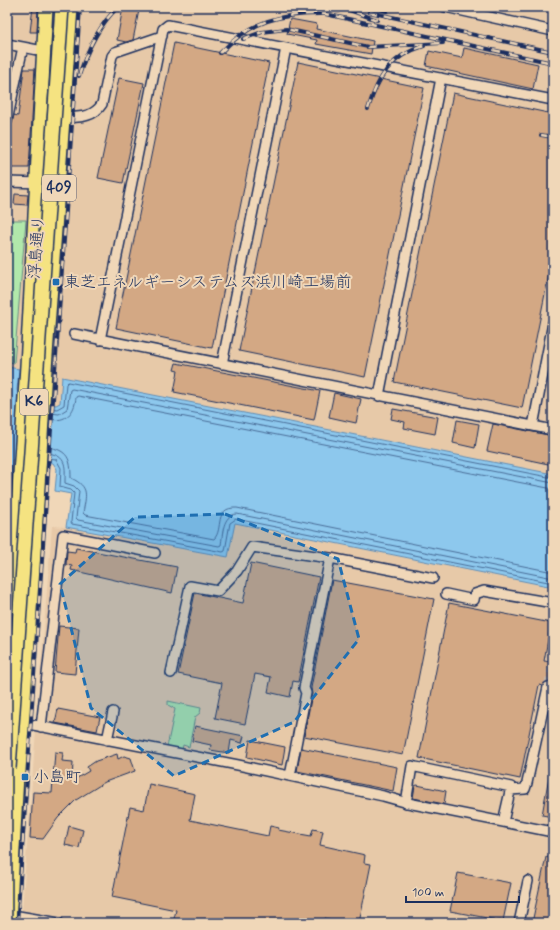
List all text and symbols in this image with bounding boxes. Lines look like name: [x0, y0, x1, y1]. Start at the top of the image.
road number: 409: [42, 175, 76, 201]
street label: 浮島通り: [24, 214, 50, 280]
place label: 東芝エネルギーシステムズ浜川崎工場前: [64, 272, 351, 293]
marker: 東芝エネルギーシステムズ浜川崎工場前: [51, 277, 61, 287]
road number: K6: [20, 389, 48, 415]
place label: 小島町: [33, 767, 81, 788]
marker: 小島町: [20, 772, 30, 782]
scale bar: [406, 878, 519, 904]
text: 100 m: [412, 885, 444, 901]

